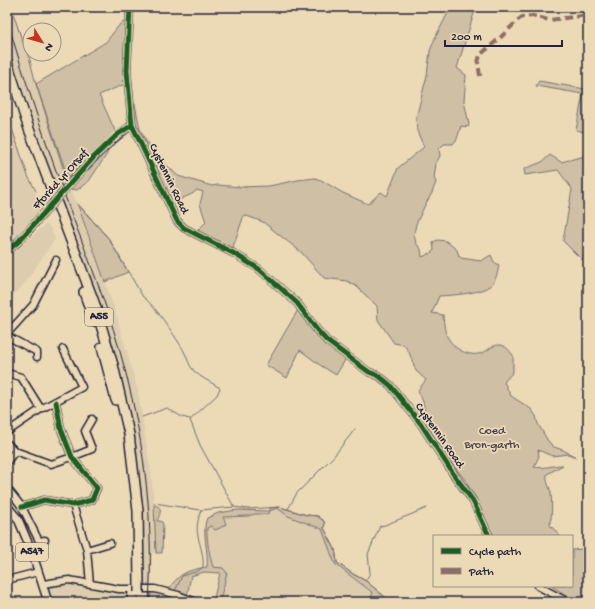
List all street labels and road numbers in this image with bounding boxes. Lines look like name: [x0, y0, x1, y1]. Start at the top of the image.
street label: Cystennin Road: [145, 141, 192, 217]
street label: Ffordd yr Orsaf: [30, 146, 93, 214]
road number: A55: [85, 308, 113, 326]
street label: Cystennin Road: [411, 401, 467, 472]
road number: A547: [16, 543, 48, 561]

